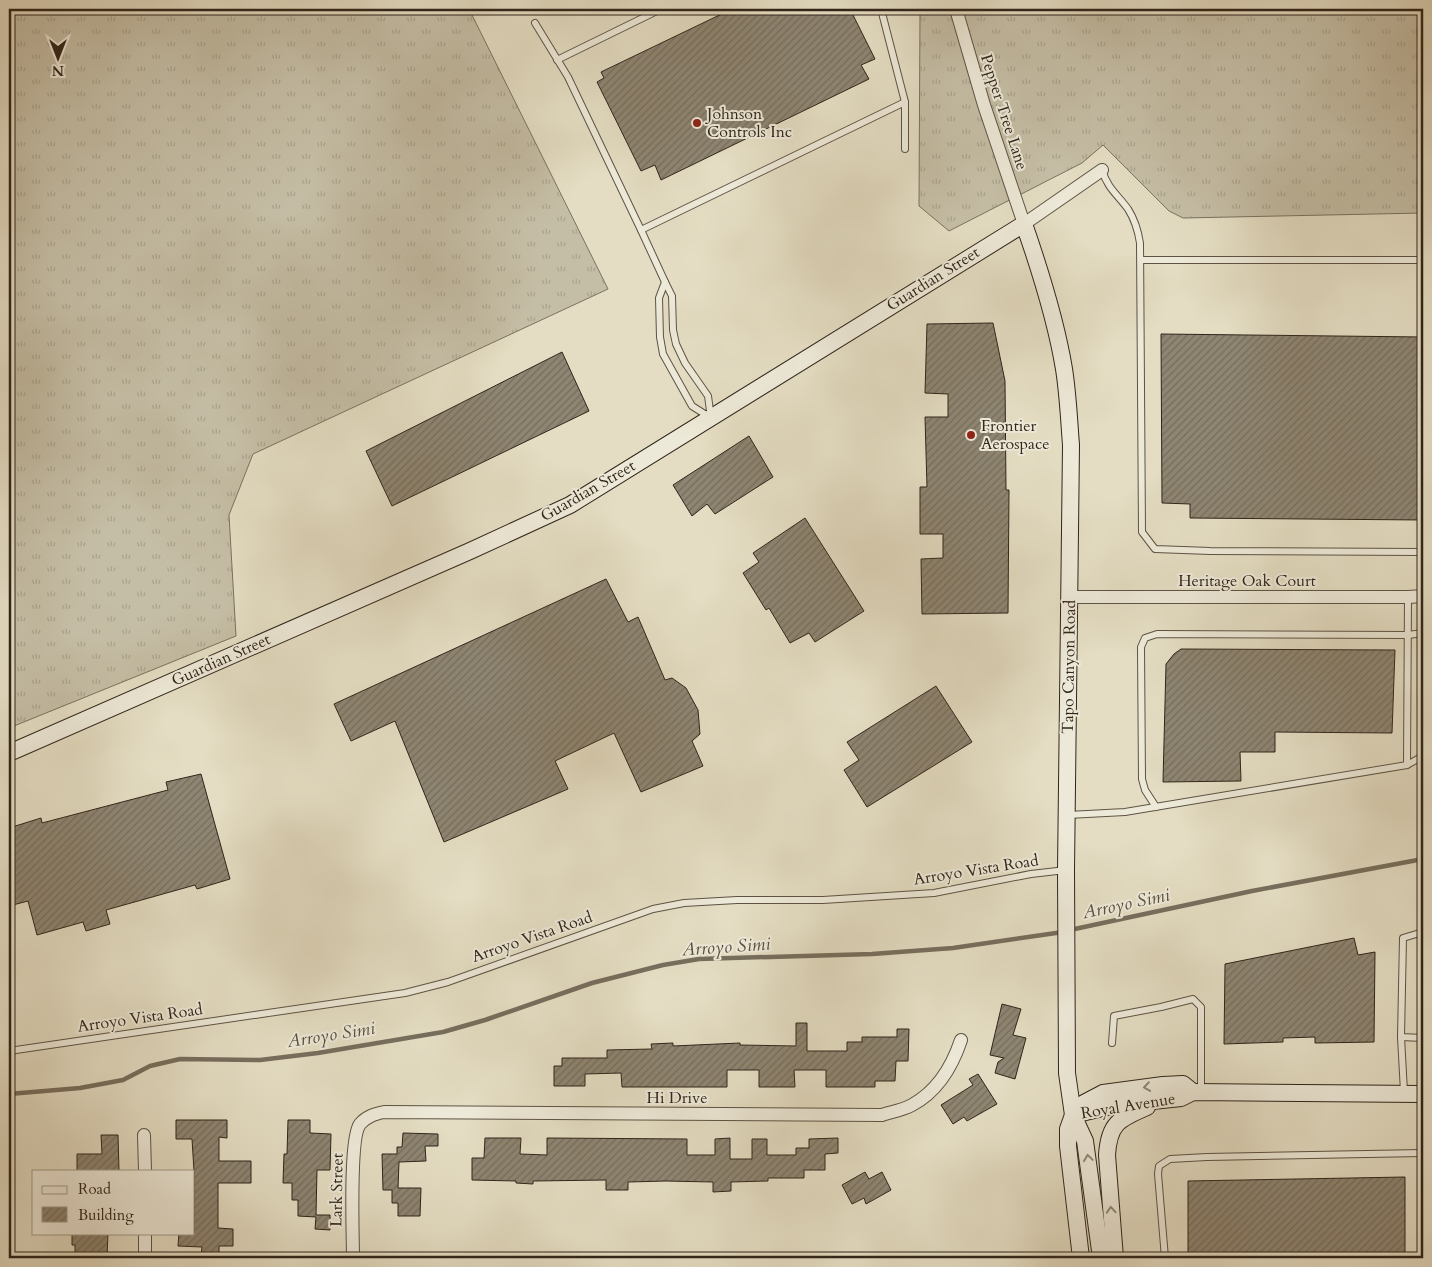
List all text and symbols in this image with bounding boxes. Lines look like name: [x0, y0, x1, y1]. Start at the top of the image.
north arrow: [32, 32, 82, 82]
street label: Pepper Tree Lane: [975, 51, 1033, 173]
text: N: [52, 61, 64, 80]
place label: Johnson Controls Inc: [705, 103, 792, 143]
marker: Johnson Controls Inc: [691, 117, 703, 129]
street label: Guardian Street: [882, 242, 984, 316]
place label: Frontier Aerospace: [981, 415, 1049, 455]
marker: Frontier Aerospace: [965, 429, 977, 441]
street label: Guardian Street: [537, 455, 639, 527]
street label: Heritage Oak Court: [1178, 570, 1316, 592]
street label: Tapo Canyon Road: [1057, 599, 1081, 734]
street label: Guardian Street: [168, 628, 274, 692]
street label: Arroyo Vista Road: [912, 849, 1040, 891]
water label: Arroyo Simi: [1079, 882, 1173, 926]
street label: Arroyo Vista Road: [469, 906, 596, 968]
water label: Arroyo Simi: [680, 931, 772, 963]
street label: Arroyo Vista Road: [76, 998, 204, 1038]
water label: Arroyo Simi: [284, 1016, 378, 1054]
one-way arrow: [1143, 1081, 1151, 1092]
street label: Hi Drive: [647, 1087, 707, 1109]
street label: Royal Avenue: [1079, 1088, 1177, 1124]
street label: Lark Street: [325, 1153, 349, 1227]
one-way arrow: [1083, 1154, 1093, 1162]
legend: [32, 1170, 195, 1234]
text: Road: [78, 1179, 111, 1199]
text: Building: [78, 1205, 134, 1225]
one-way arrow: [1105, 1205, 1116, 1213]

